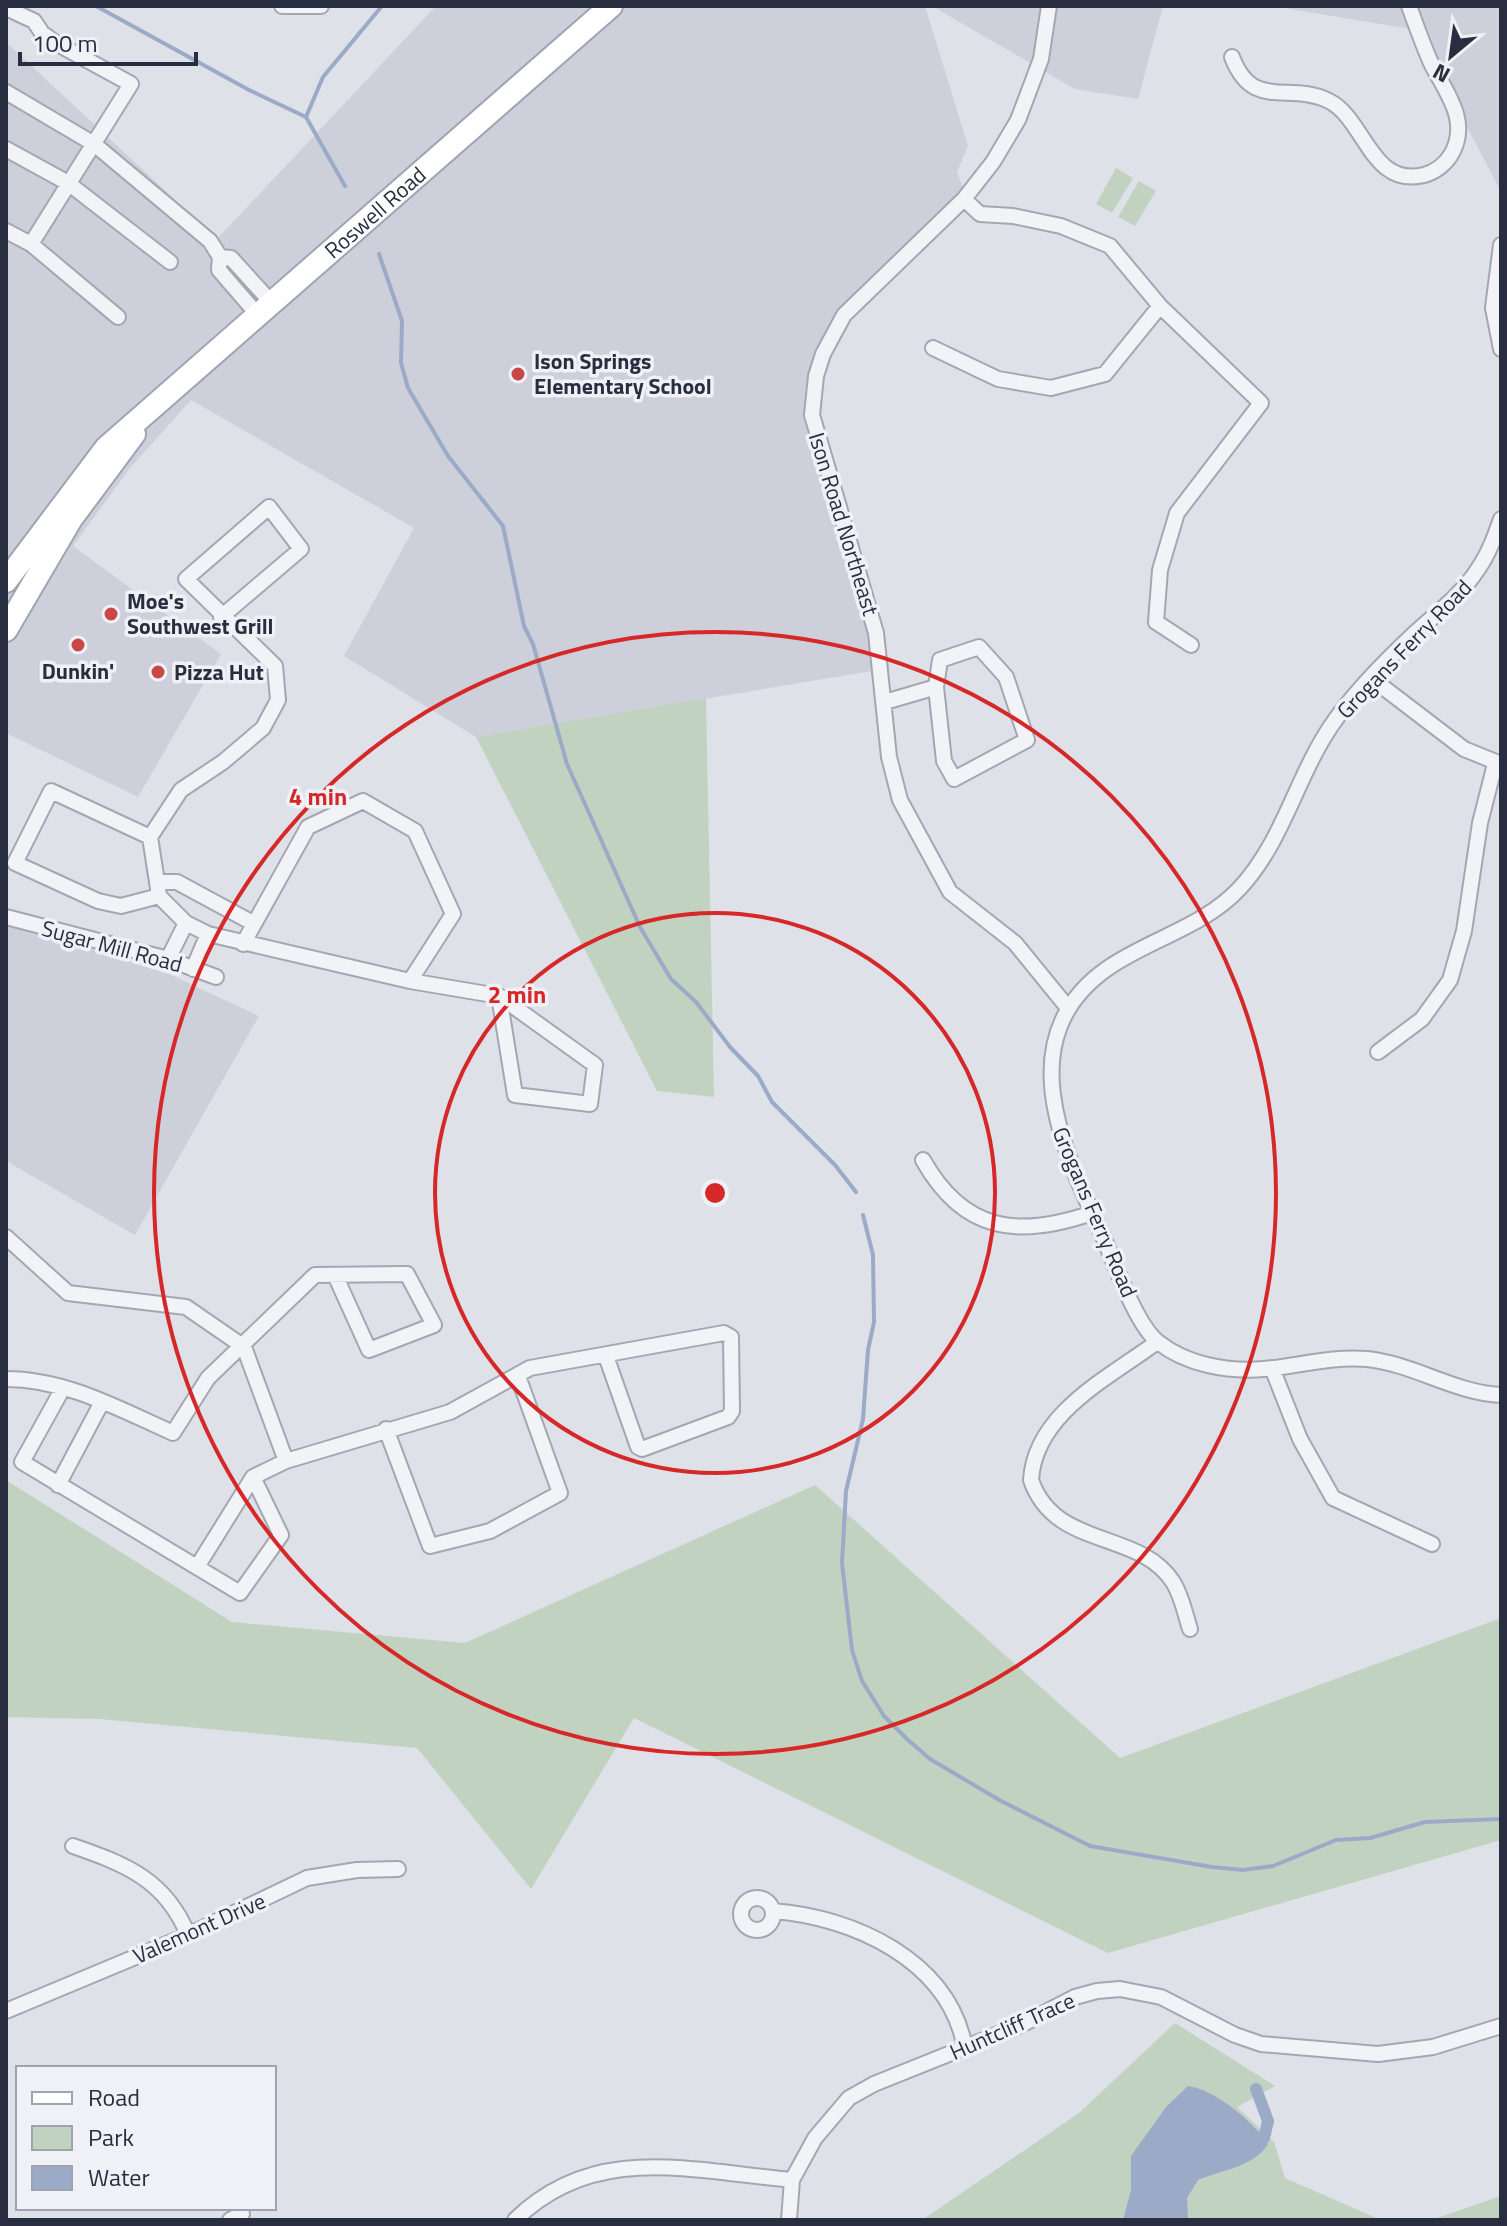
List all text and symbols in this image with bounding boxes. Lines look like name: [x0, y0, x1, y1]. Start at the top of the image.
scale bar: [20, 16, 196, 66]
north arrow: [1411, 16, 1491, 96]
text: 100 m: [32, 25, 98, 61]
text: N: [1426, 55, 1456, 92]
street label: Roswell Road: [317, 158, 434, 267]
place label: Ison Springs Elementary School: [534, 344, 712, 403]
marker: Ison Springs Elementary School: [509, 365, 527, 383]
street label: Ison Road Northeast: [800, 428, 888, 620]
street label: Grogans Ferry Road: [1328, 572, 1480, 726]
place label: Moe's Southwest Grill: [127, 584, 274, 643]
marker: Moe's Southwest Grill: [102, 605, 120, 623]
marker: Dunkin': [69, 636, 87, 654]
place label: Dunkin': [42, 654, 114, 688]
place label: Pizza Hut: [174, 655, 264, 689]
marker: Pizza Hut: [149, 663, 167, 681]
text: 4 min: [289, 778, 347, 814]
street label: Sugar Mill Road: [38, 911, 186, 981]
text: 2 min: [488, 976, 546, 1012]
street label: Grogans Ferry Road: [1044, 1121, 1146, 1303]
centre of rings: [701, 1179, 729, 1207]
street label: Valemont Drive: [127, 1884, 271, 1972]
street label: Huntcliff Trace: [944, 1983, 1080, 2069]
legend: [16, 2066, 276, 2210]
text: Road: [88, 2079, 140, 2115]
text: Park: [88, 2119, 134, 2155]
text: Water: [88, 2159, 150, 2195]

